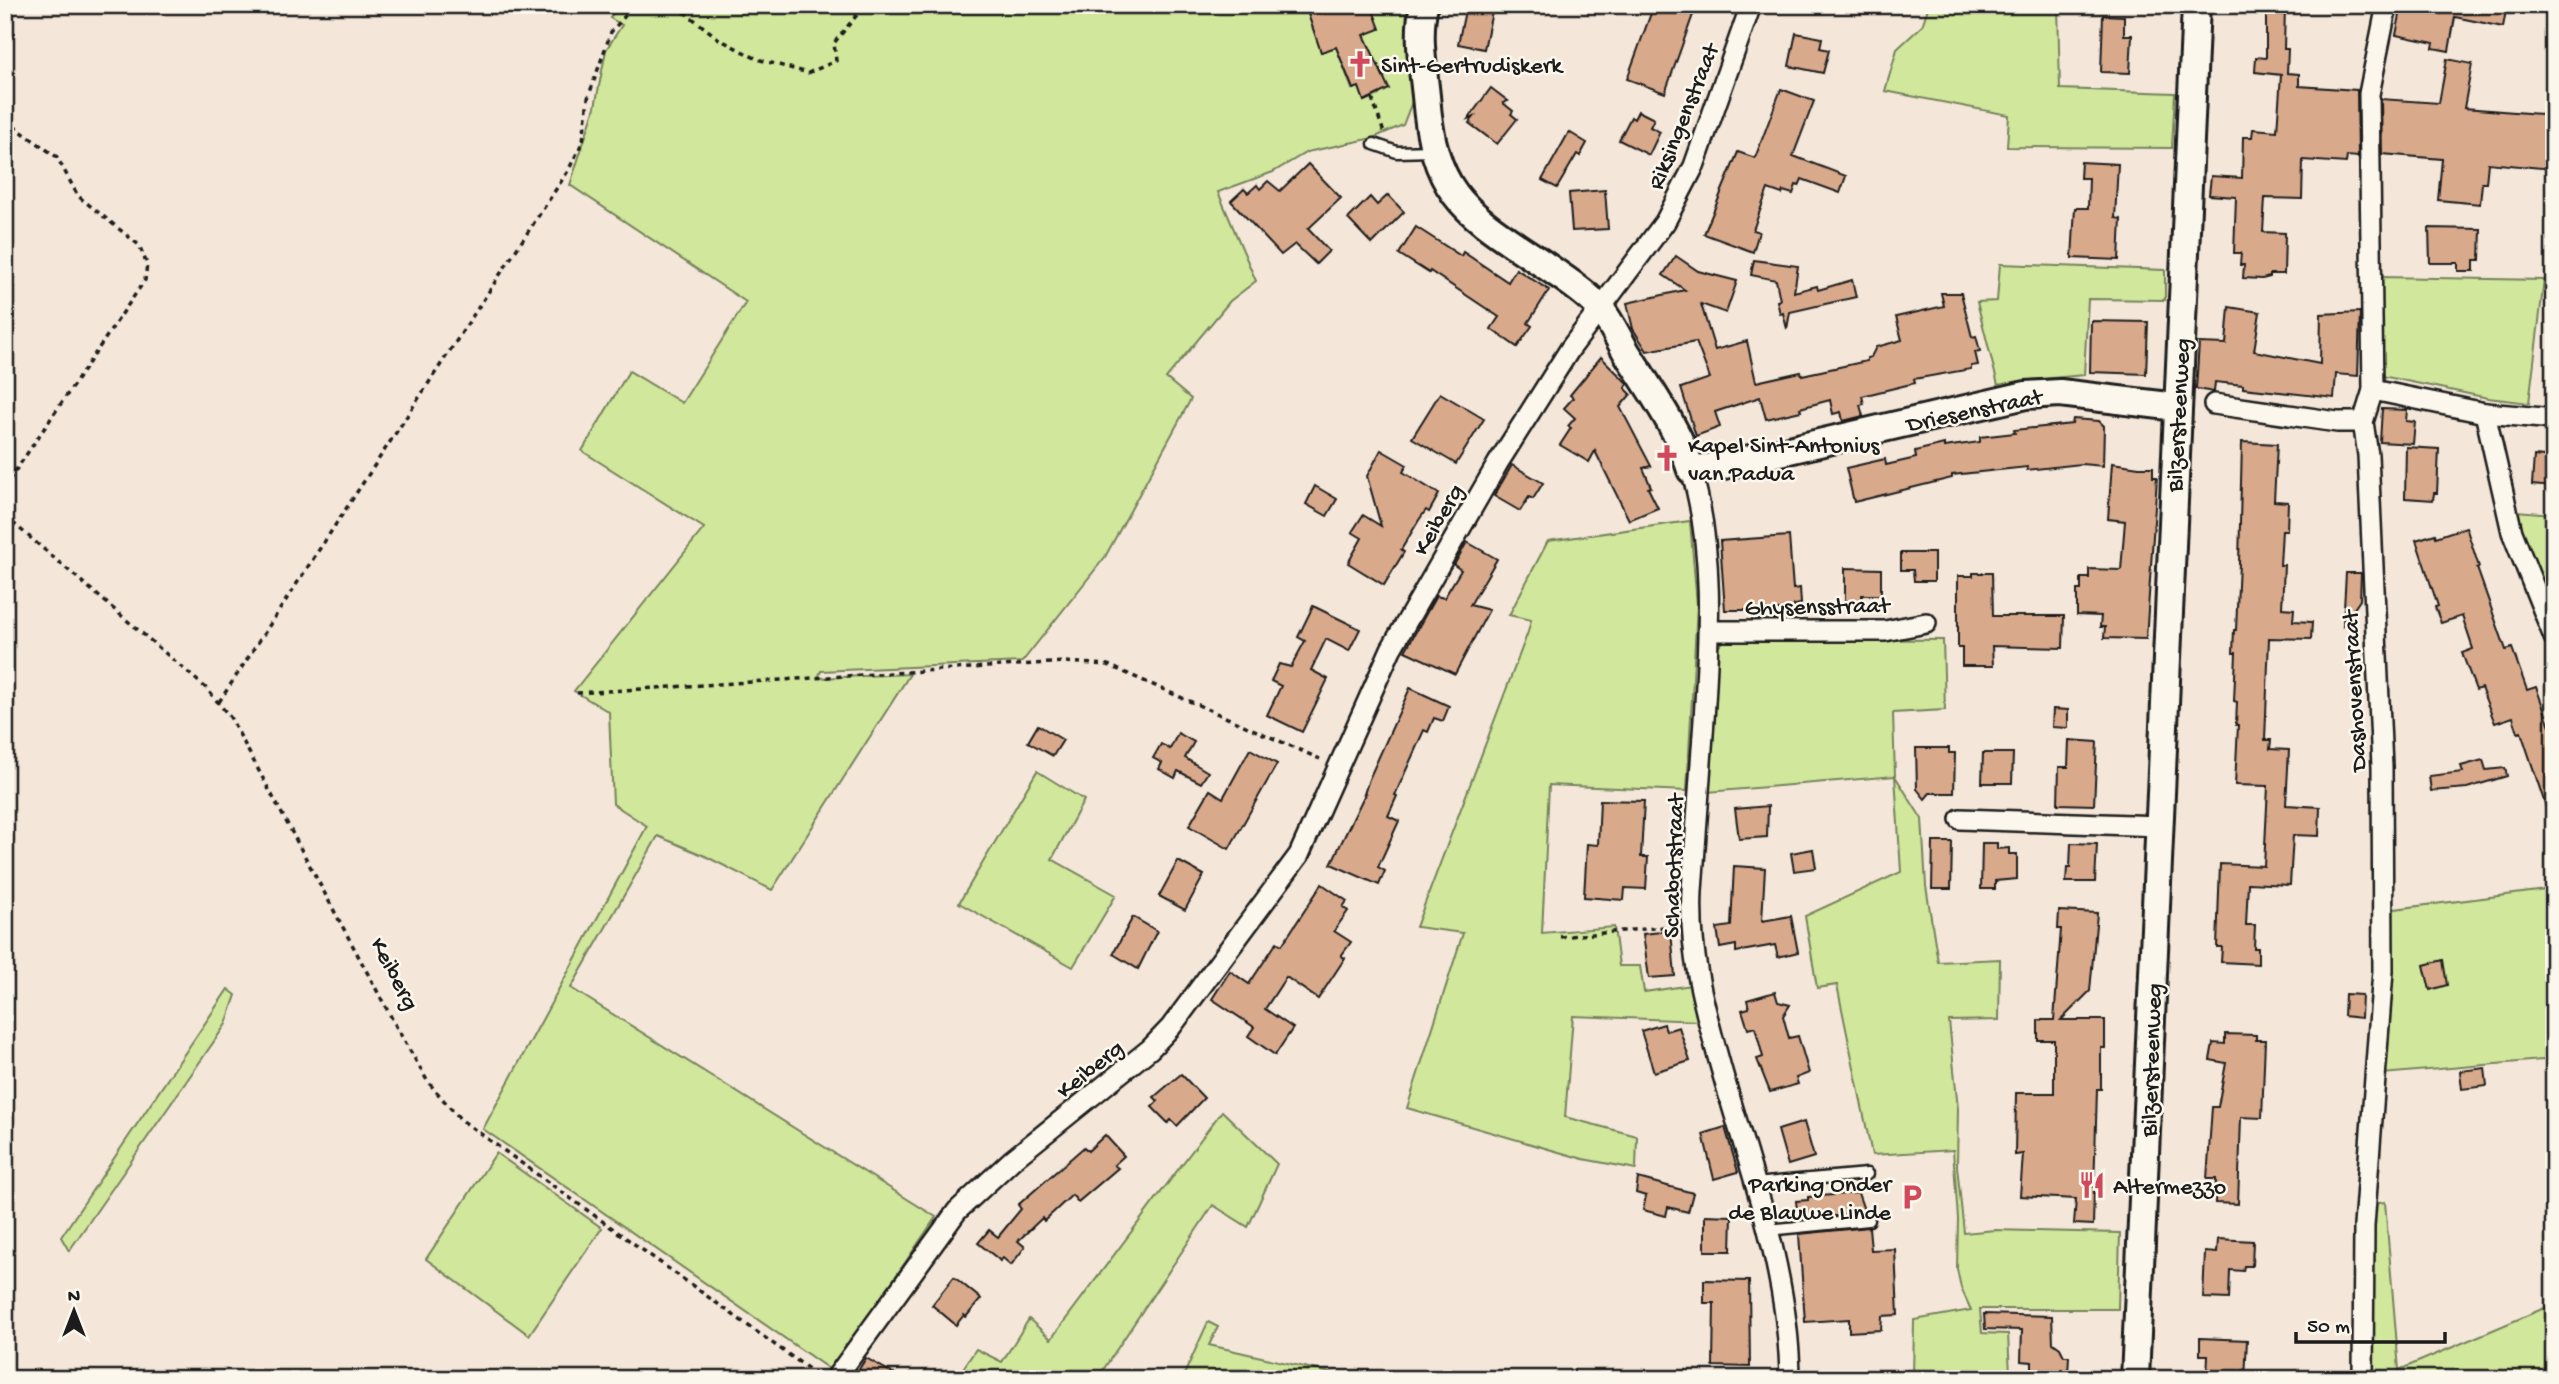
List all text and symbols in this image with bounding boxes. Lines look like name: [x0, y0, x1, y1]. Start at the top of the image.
street label: Riksingenstraat: [1643, 38, 1729, 195]
church icon: Sint-Gertrudiskerk: [1345, 49, 1375, 79]
place label: Sint-Gertrudiskerk: [1381, 53, 1564, 82]
street label: Bilzersteenweg: [2162, 338, 2199, 494]
street label: Driesenstraat: [1902, 383, 2047, 441]
place label: Kapel Sint-Antonius van Padua: [1688, 433, 1880, 490]
church icon: Kapel Sint-Antonius van Padua: [1652, 443, 1682, 473]
street label: Keiberg: [1408, 480, 1472, 562]
street label: Ghysensstraat: [1744, 593, 1892, 624]
street label: Dashovenstraat: [2338, 607, 2375, 774]
street label: Schabotstraat: [1658, 791, 1693, 939]
street label: Keiberg: [362, 933, 424, 1016]
street label: Bilzersteenweg: [2136, 983, 2171, 1138]
street label: Keiberg: [1052, 1035, 1131, 1107]
restaurant icon: Altermezzo: [2077, 1170, 2107, 1200]
place label: Parking Onder de Blauwe Linde: [1728, 1172, 1894, 1229]
place label: Altermezzo: [2113, 1174, 2226, 1203]
parking icon: Parking Onder de Blauwe Linde: [1897, 1182, 1927, 1212]
north arrow: [38, 1276, 108, 1346]
text: N: [68, 1286, 80, 1309]
scale bar: [2296, 1300, 2445, 1344]
text: 50 m: [2307, 1316, 2350, 1341]

